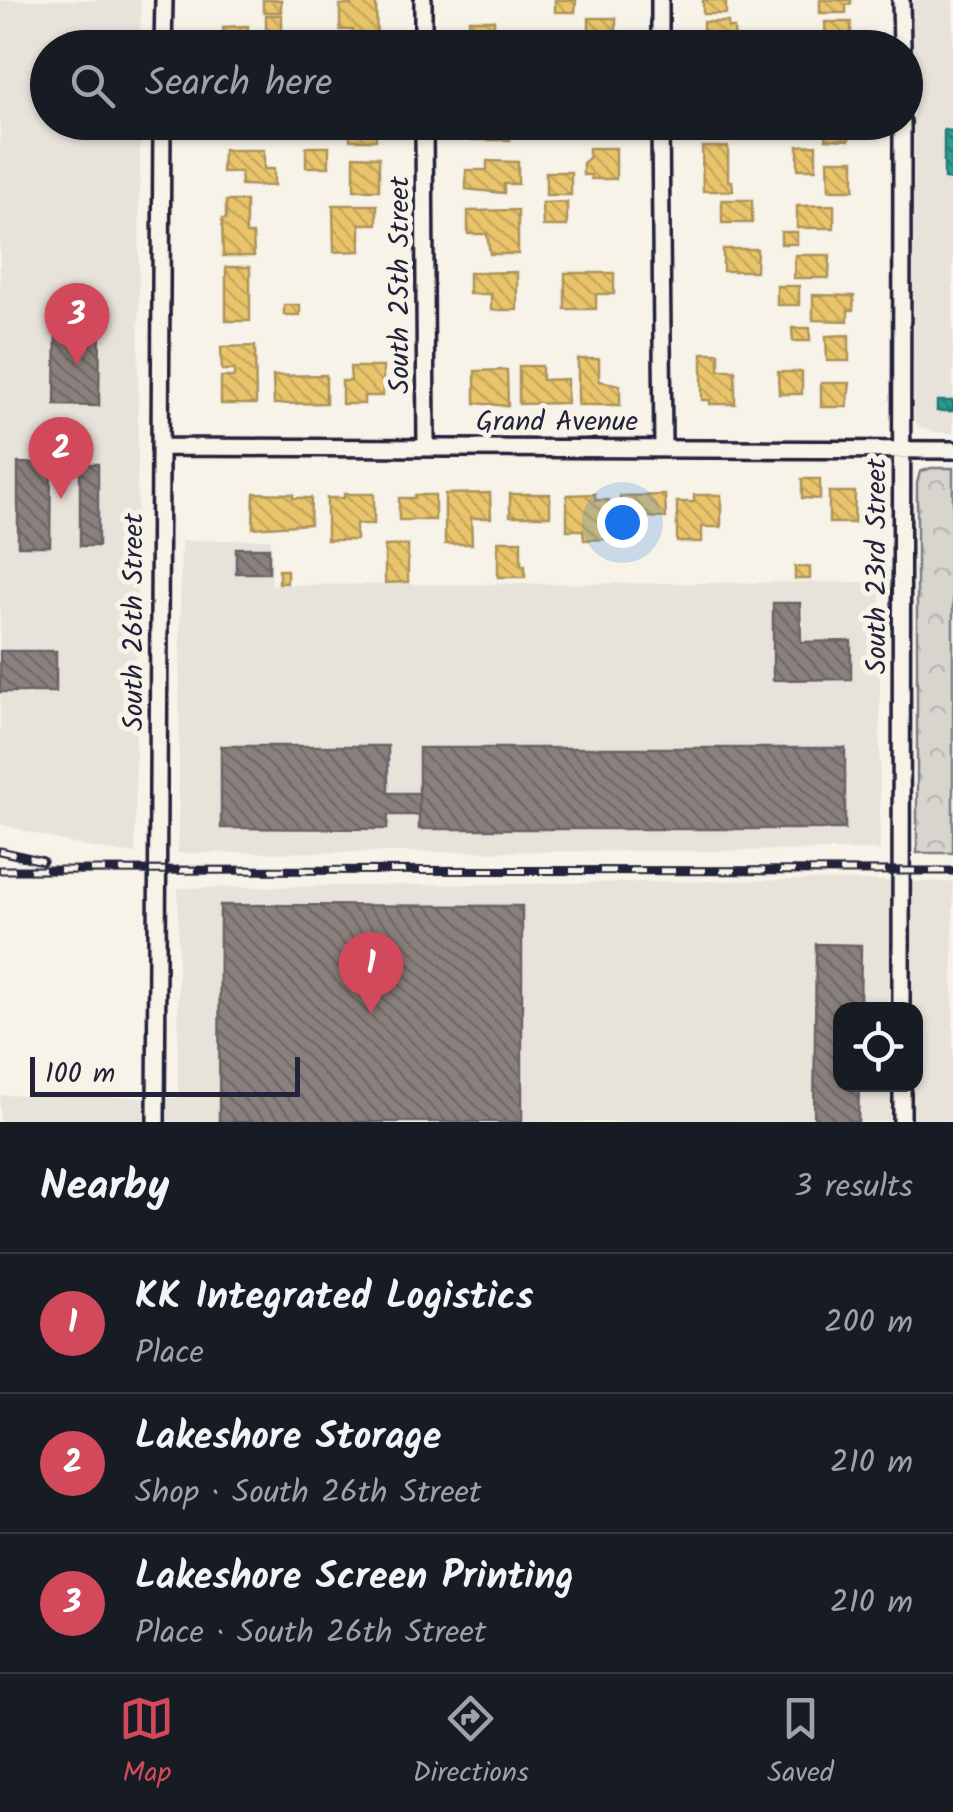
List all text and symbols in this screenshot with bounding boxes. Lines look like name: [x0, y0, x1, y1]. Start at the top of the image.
search box: [30, 30, 923, 140]
text: Search here: [145, 55, 332, 115]
icon: search: [65, 58, 120, 113]
street label: South 25th Street: [378, 175, 423, 394]
pin: 3: [44, 282, 110, 365]
street label: Grand Avenue: [476, 400, 638, 445]
pin: 2: [28, 416, 94, 499]
street label: South 23rd Street: [855, 457, 900, 674]
your location: [597, 497, 648, 548]
street label: South 26th Street: [112, 512, 157, 731]
pin: 1: [338, 932, 404, 1014]
map controls: [833, 1002, 923, 1092]
button: locate: [833, 1002, 923, 1092]
scale bar: [30, 1052, 300, 1096]
text: 100 m: [45, 1052, 115, 1097]
text: Nearby: [40, 1154, 169, 1221]
text: 3 results: [794, 1162, 913, 1213]
text: KK Integrated Logistics: [135, 1268, 533, 1328]
text: 1: [68, 1298, 77, 1349]
text: 200 m: [824, 1298, 913, 1349]
text: Place: [135, 1328, 204, 1379]
text: Lakeshore Storage: [135, 1408, 441, 1468]
text: 2: [63, 1438, 82, 1489]
text: 210 m: [830, 1438, 913, 1489]
text: Shop · South 26th Street: [135, 1468, 481, 1519]
text: Lakeshore Screen Printing: [135, 1548, 574, 1608]
text: 3: [64, 1578, 81, 1629]
text: 210 m: [830, 1578, 913, 1629]
text: Place · South 26th Street: [135, 1608, 486, 1659]
tab: Map: [119, 1691, 174, 1796]
tab: Directions: [413, 1691, 529, 1796]
tab: Saved: [767, 1691, 834, 1796]

